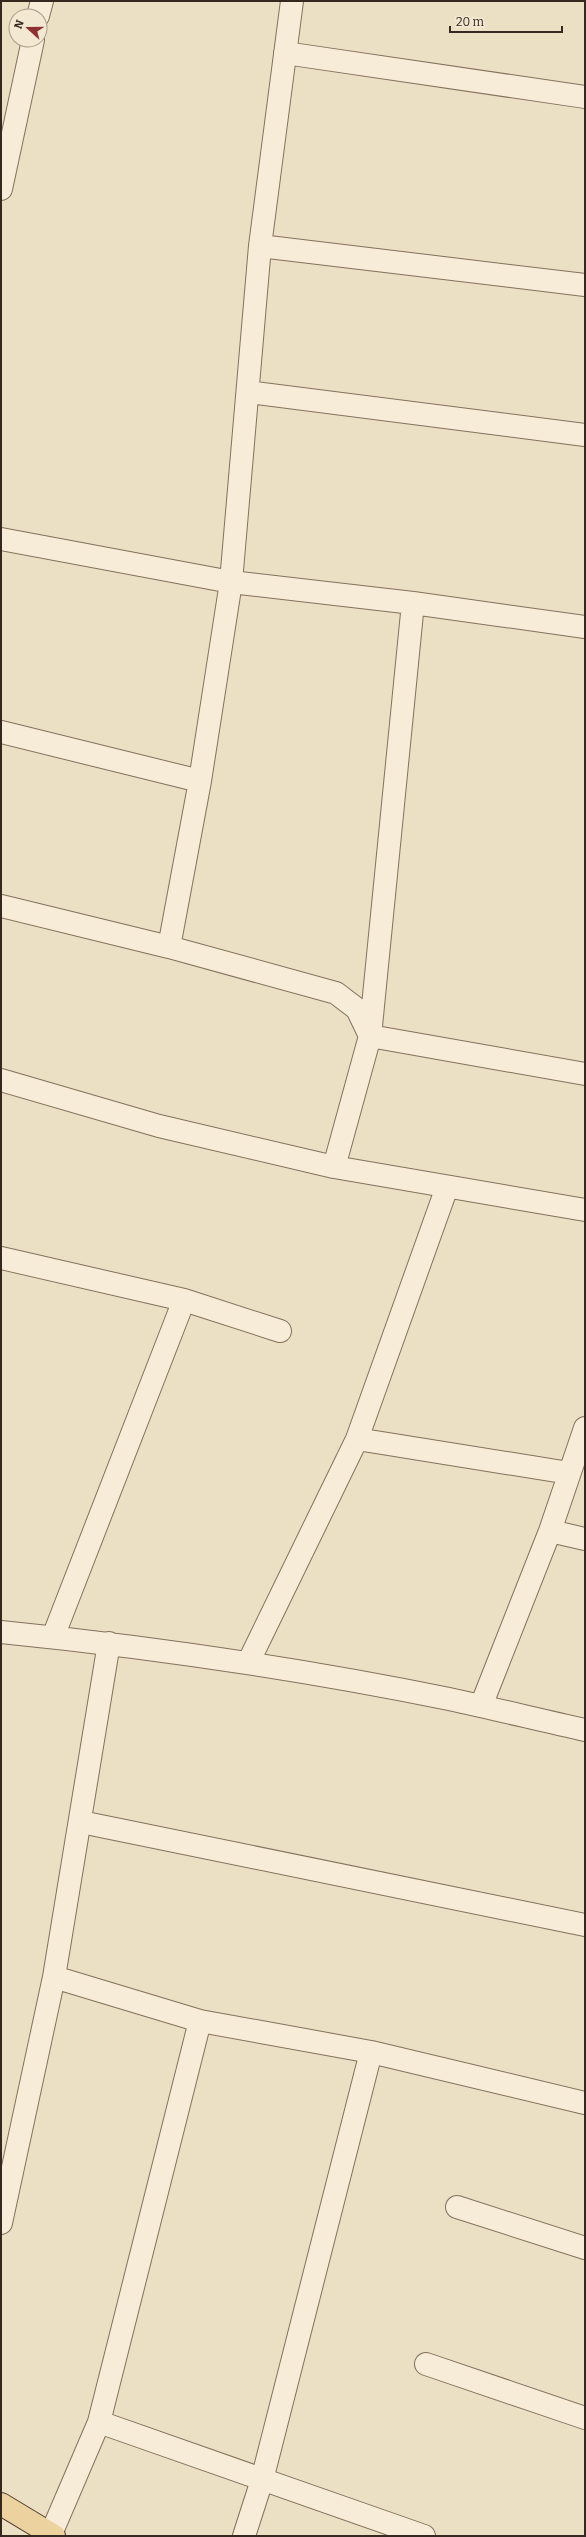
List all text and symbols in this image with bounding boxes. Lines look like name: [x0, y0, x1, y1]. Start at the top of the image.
north arrow: [8, 8, 48, 48]
scale bar: [450, 8, 562, 34]
text: 20 m: [456, 15, 485, 29]
text: N: [12, 18, 27, 31]

